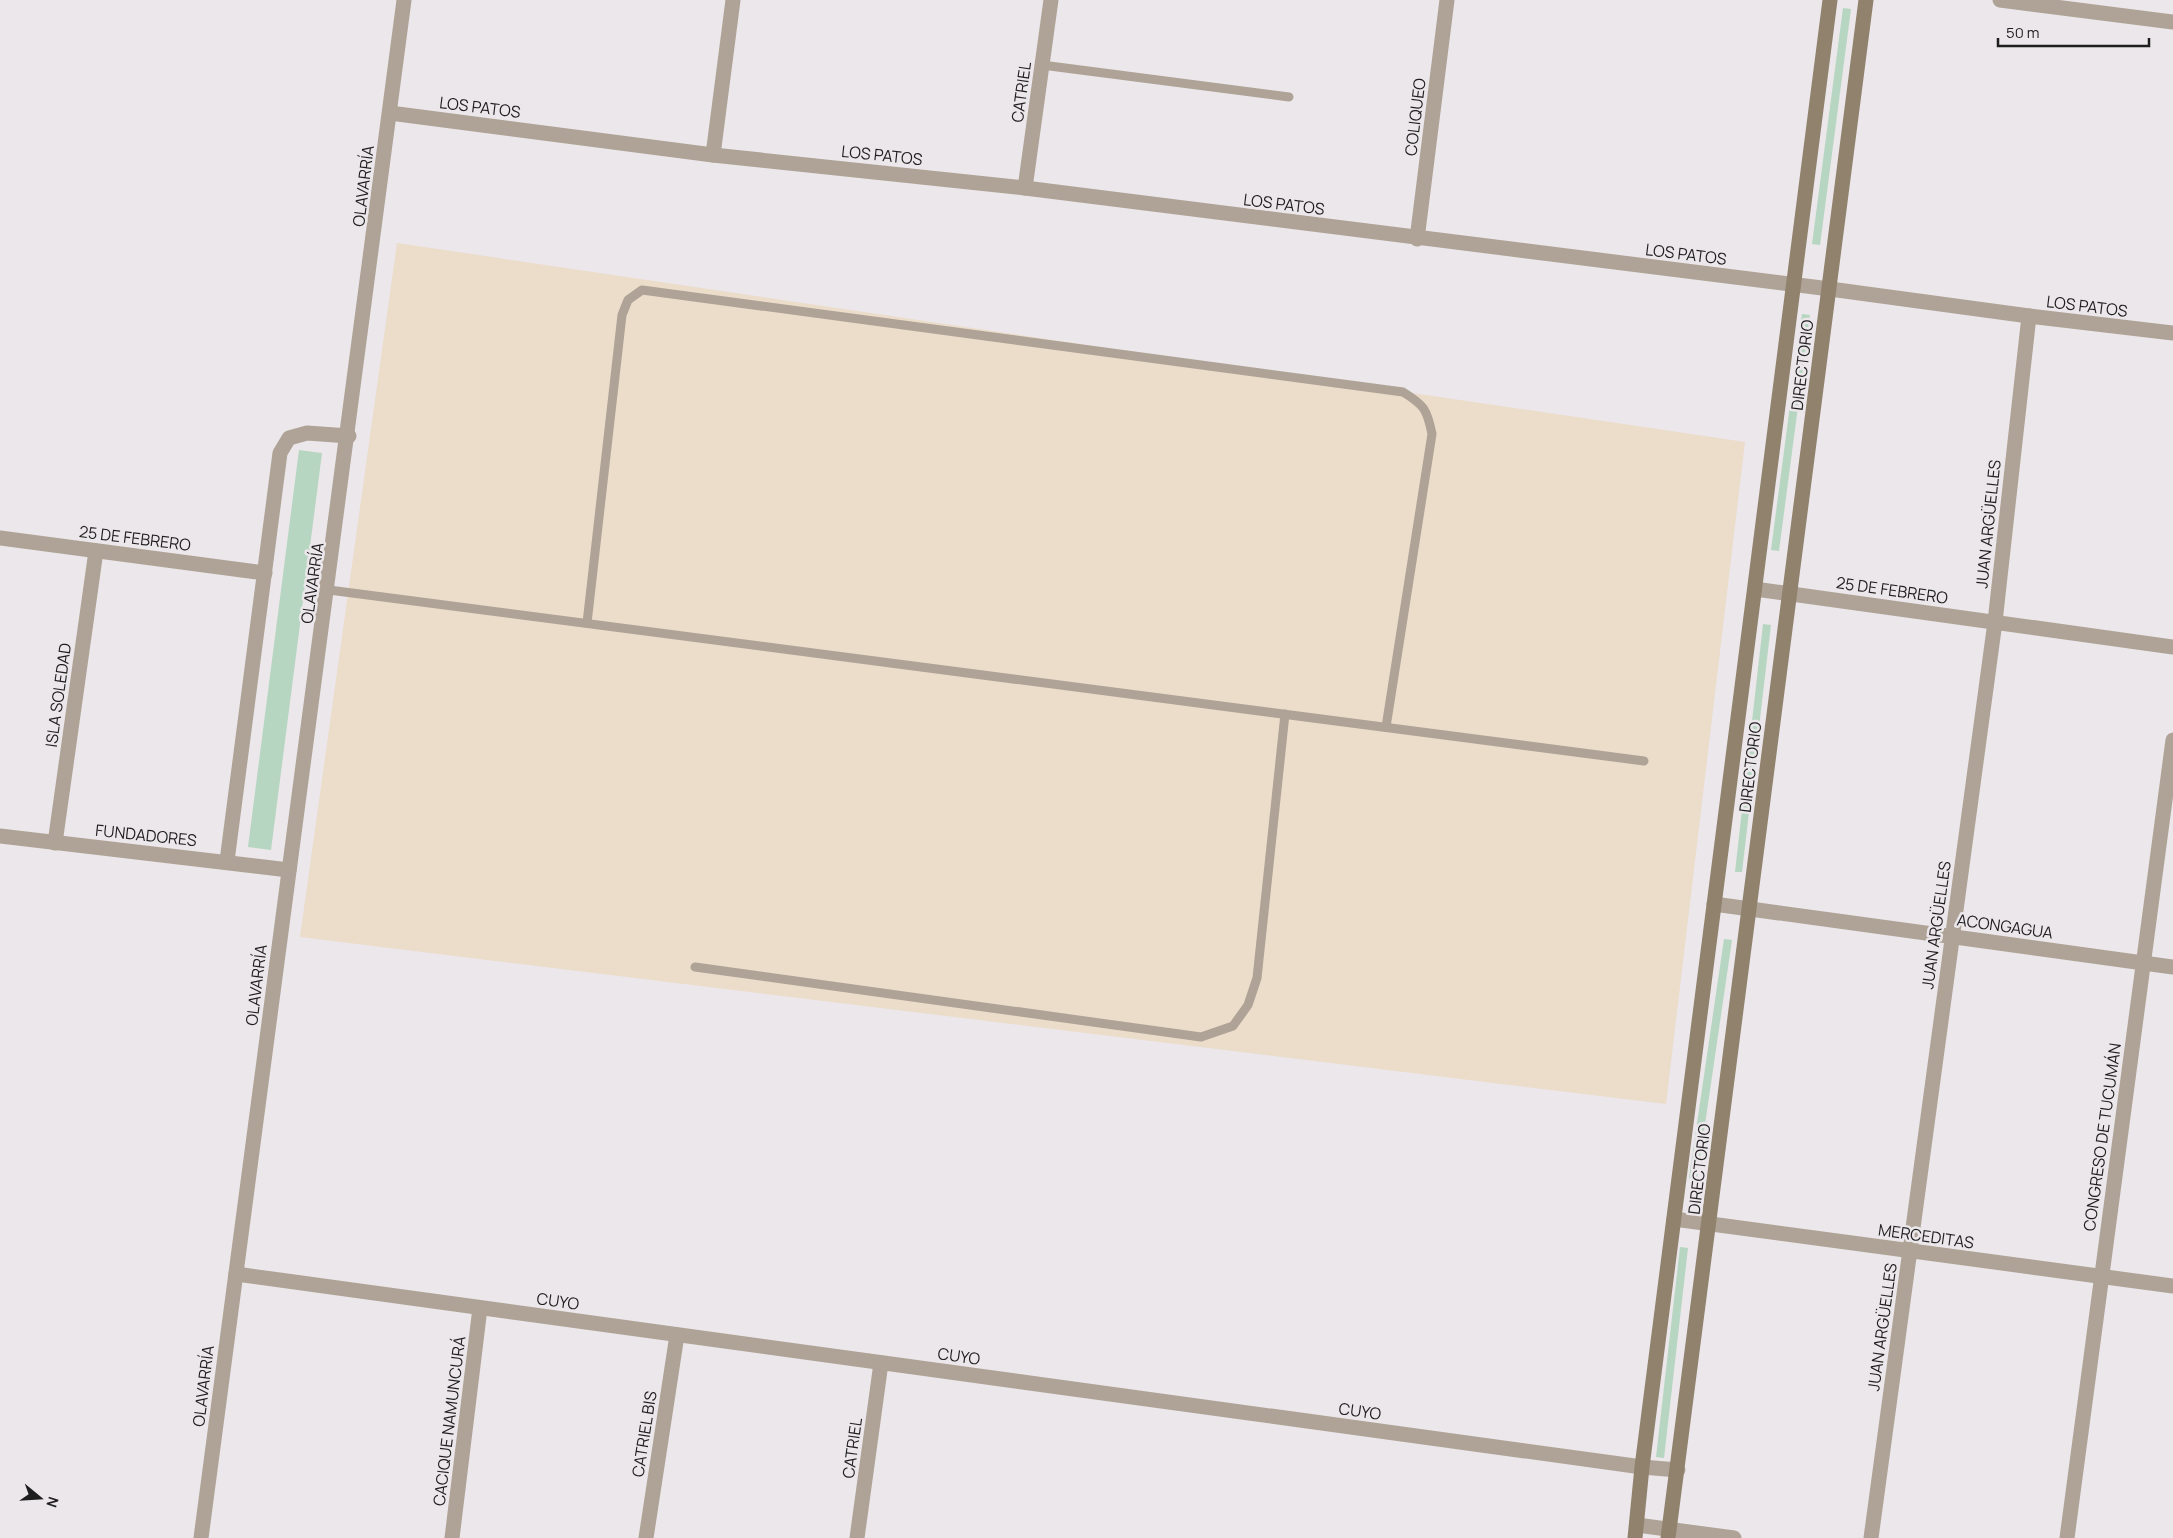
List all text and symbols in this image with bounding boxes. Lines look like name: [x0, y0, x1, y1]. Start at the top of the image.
scale bar: [1998, 15, 2149, 47]
text: 50 m: [2006, 22, 2040, 43]
street label: CATRIEL: [1006, 60, 1036, 124]
street label: COLIQUEO: [1399, 77, 1431, 157]
street label: LOS PATOS: [438, 91, 522, 123]
street label: LOS PATOS: [840, 140, 924, 170]
street label: OLAVARRÍA: [347, 144, 379, 228]
street label: LOS PATOS: [1242, 188, 1326, 220]
street label: LOS PATOS: [1644, 238, 1728, 270]
street label: LOS PATOS: [2045, 290, 2129, 322]
street label: DIRECTORIO: [1786, 318, 1819, 412]
street label: JUAN ARGÜELLES: [1970, 458, 2006, 589]
street label: 25 DE FEBRERO: [78, 520, 193, 556]
street label: OLAVARRÍA: [295, 541, 329, 625]
street label: 25 DE FEBRERO: [1835, 571, 1950, 609]
street label: ISLA SOLEDAD: [40, 641, 76, 749]
street label: DIRECTORIO: [1734, 720, 1767, 814]
street label: FUNDADORES: [94, 819, 198, 851]
street label: JUAN ARGÜELLES: [1916, 859, 1956, 991]
street label: ACONGAGUA: [1956, 908, 2054, 944]
street label: OLAVARRÍA: [240, 943, 272, 1027]
street label: CONGRESO DE TUCUMÁN: [2078, 1042, 2126, 1232]
street label: DIRECTORIO: [1683, 1122, 1716, 1216]
street label: MERCEDITAS: [1877, 1218, 1975, 1254]
street label: JUAN ARGÜELLES: [1862, 1261, 1902, 1393]
street label: CUYO: [535, 1287, 581, 1315]
street label: CACIQUE NAMUNCURÁ: [428, 1335, 470, 1507]
street label: CUYO: [936, 1342, 982, 1370]
street label: OLAVARRÍA: [187, 1344, 219, 1428]
street label: CATRIEL BIS: [626, 1389, 662, 1479]
street label: CUYO: [1337, 1397, 1383, 1425]
street label: CATRIEL: [837, 1416, 867, 1480]
north arrow: [15, 1473, 65, 1523]
text: N: [42, 1494, 63, 1510]

